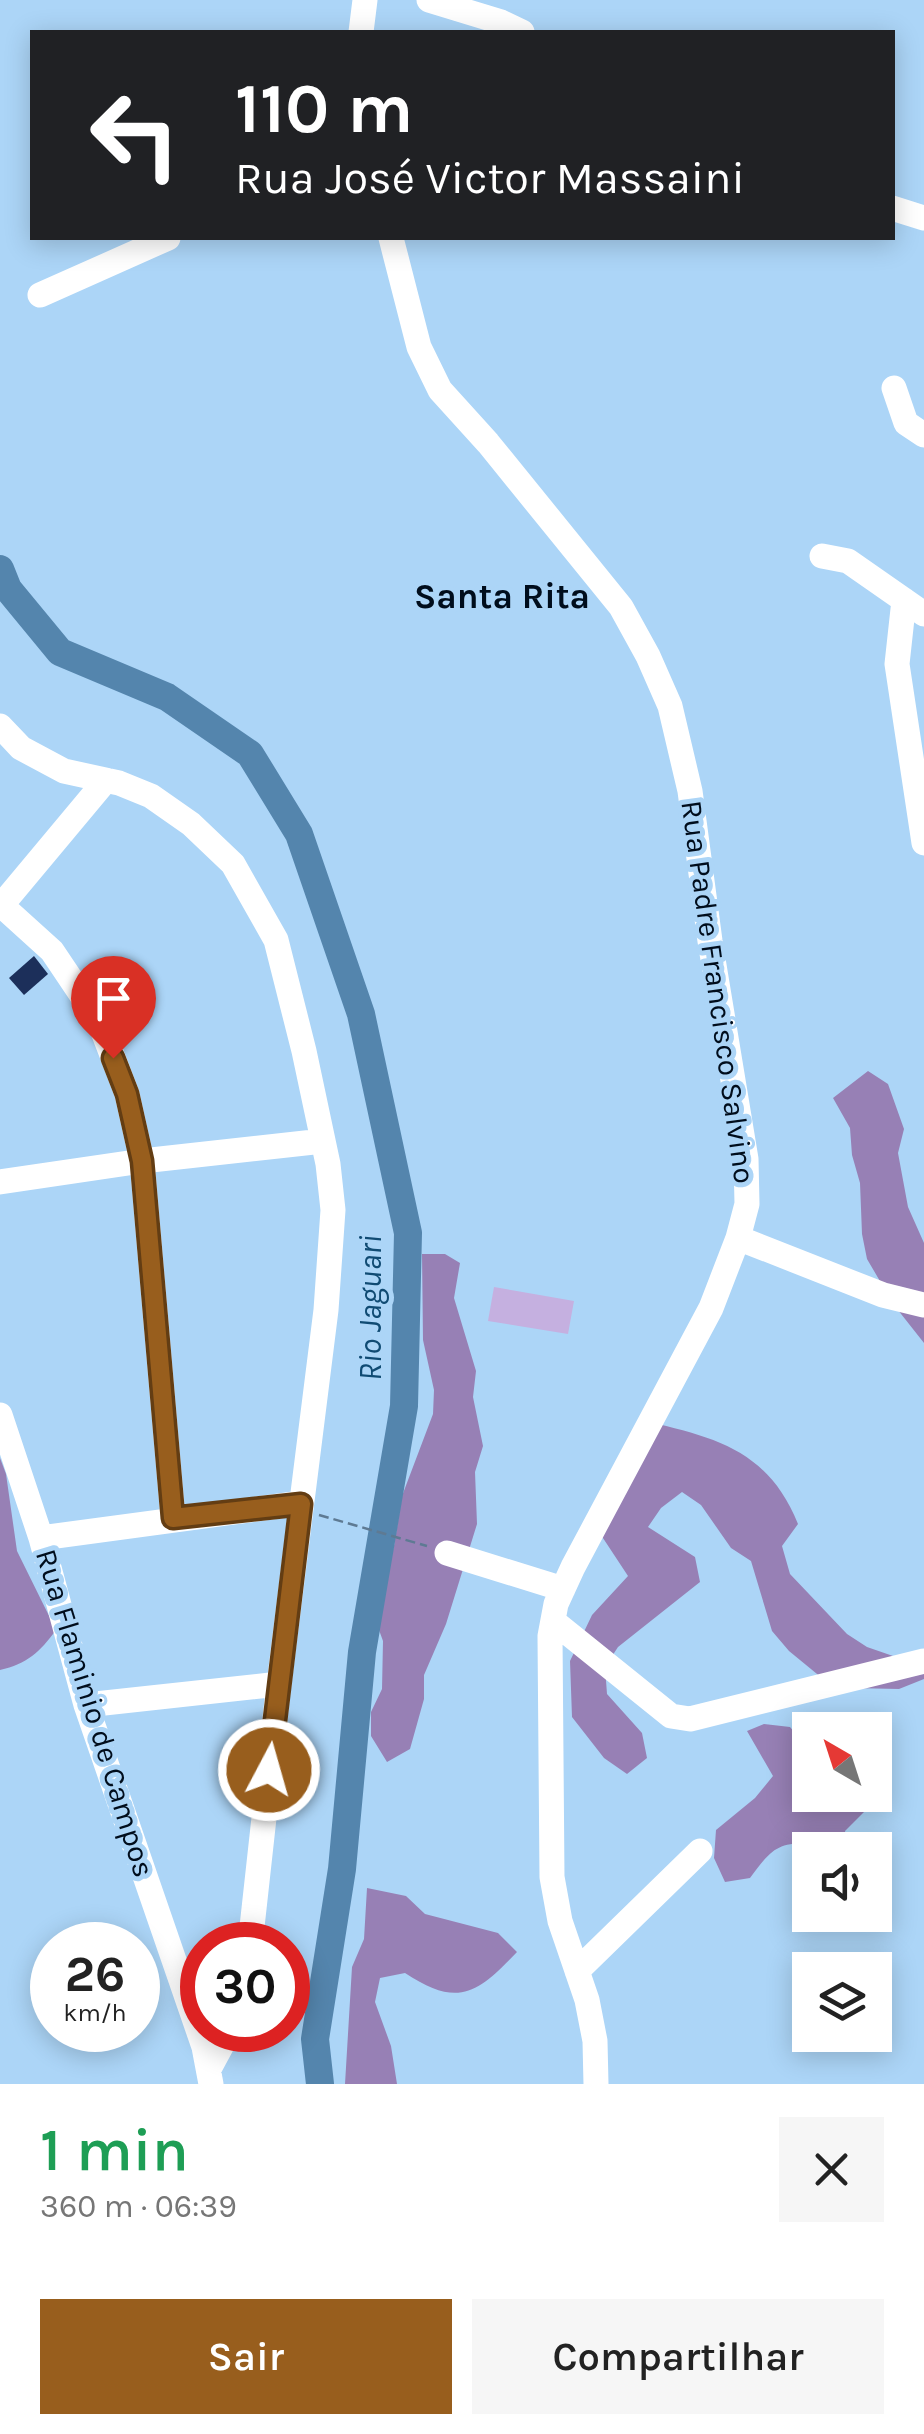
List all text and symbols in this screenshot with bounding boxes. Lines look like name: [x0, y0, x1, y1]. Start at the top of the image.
text: 110 m: [235, 68, 413, 150]
icon: left: [70, 70, 200, 200]
text: Rua José Victor Massaini: [235, 152, 745, 204]
district label: Santa Rita: [414, 576, 590, 617]
street label: Rua Padre Francisco Salvino: [673, 798, 763, 1186]
pin: [71, 956, 156, 1059]
icon: arrive: [86, 971, 141, 1026]
water label: Rio Jaguari: [352, 1235, 389, 1381]
street label: Rua Flaminio de Campos: [28, 1545, 162, 1881]
north arrow: [792, 1712, 892, 1812]
map controls: [792, 1712, 892, 2052]
position arrow: [217, 1718, 321, 1822]
button: sound: [792, 1832, 892, 1932]
speed limit sign: 30: [180, 1922, 310, 2052]
text: 26: [65, 1945, 125, 2004]
button: layers: [792, 1952, 892, 2052]
text: km/h: [63, 1998, 127, 2027]
text: 1 min: [40, 2115, 189, 2185]
button: close: [779, 2117, 884, 2222]
text: 360 m · 06:39: [40, 2188, 237, 2225]
button: Sair: [40, 2299, 452, 2414]
button: Compartilhar: [472, 2299, 884, 2414]

